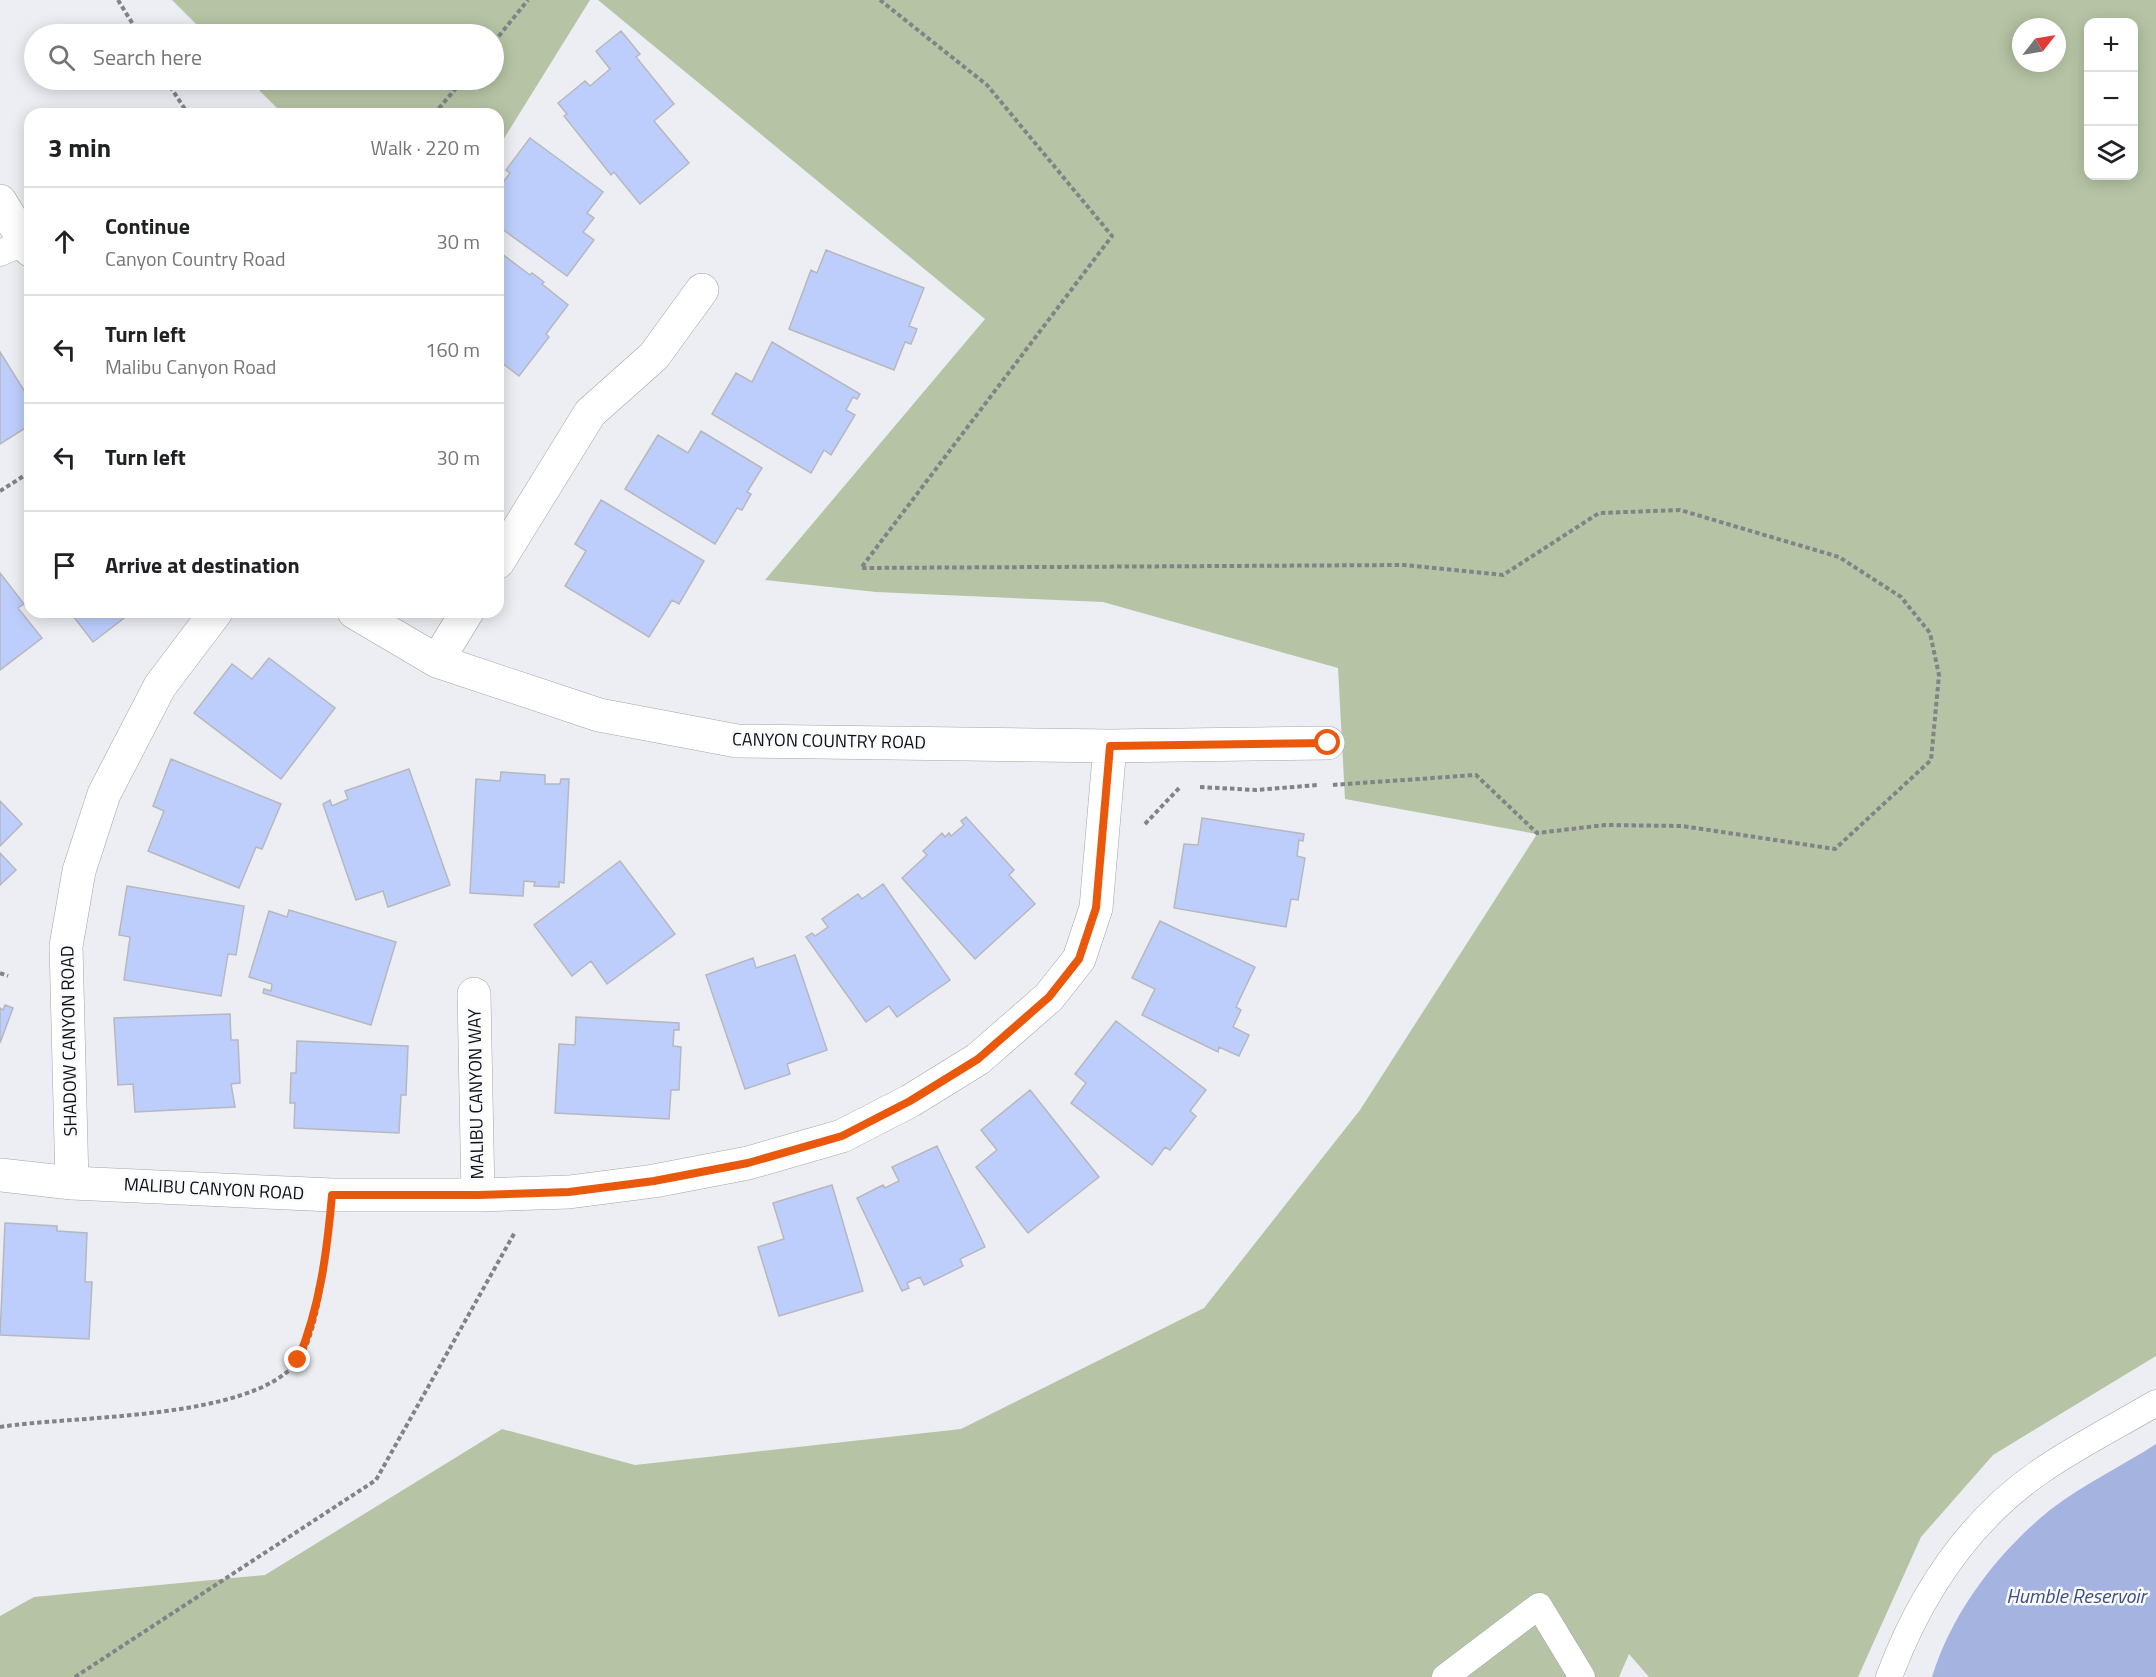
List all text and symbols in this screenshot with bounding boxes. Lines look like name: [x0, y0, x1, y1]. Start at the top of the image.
north arrow: [2012, 18, 2066, 72]
map controls: [2084, 18, 2138, 180]
button: +: [2084, 18, 2138, 72]
search box: [24, 24, 504, 90]
text: Search here: [93, 40, 202, 74]
icon: search: [45, 41, 78, 74]
button: −: [2084, 72, 2138, 126]
button: layers: [2084, 126, 2138, 180]
text: 3 min: [48, 128, 111, 167]
text: Walk · 220 m: [371, 132, 480, 163]
text: Continue: [105, 209, 190, 243]
icon: ahead: [48, 225, 81, 258]
text: 30 m: [436, 226, 480, 257]
text: Canyon Country Road: [105, 243, 286, 274]
text: Turn left: [105, 317, 186, 351]
icon: left: [48, 333, 81, 366]
text: 160 m: [425, 334, 480, 365]
text: Malibu Canyon Road: [105, 351, 276, 382]
text: Turn left: [105, 440, 186, 474]
icon: left: [48, 441, 81, 474]
text: 30 m: [436, 442, 480, 473]
text: Arrive at destination: [105, 548, 300, 582]
icon: arrive: [48, 549, 81, 582]
street label: CANYON COUNTRY ROAD: [732, 725, 926, 756]
route start: [1314, 729, 1340, 755]
street label: SHADOW CANYON ROAD: [53, 945, 84, 1137]
street label: MALIBU CANYON WAY: [461, 1008, 490, 1179]
street label: MALIBU CANYON ROAD: [123, 1170, 305, 1207]
route end: [284, 1346, 310, 1372]
water label: Humble Reservoir: [2006, 1580, 2148, 1611]

